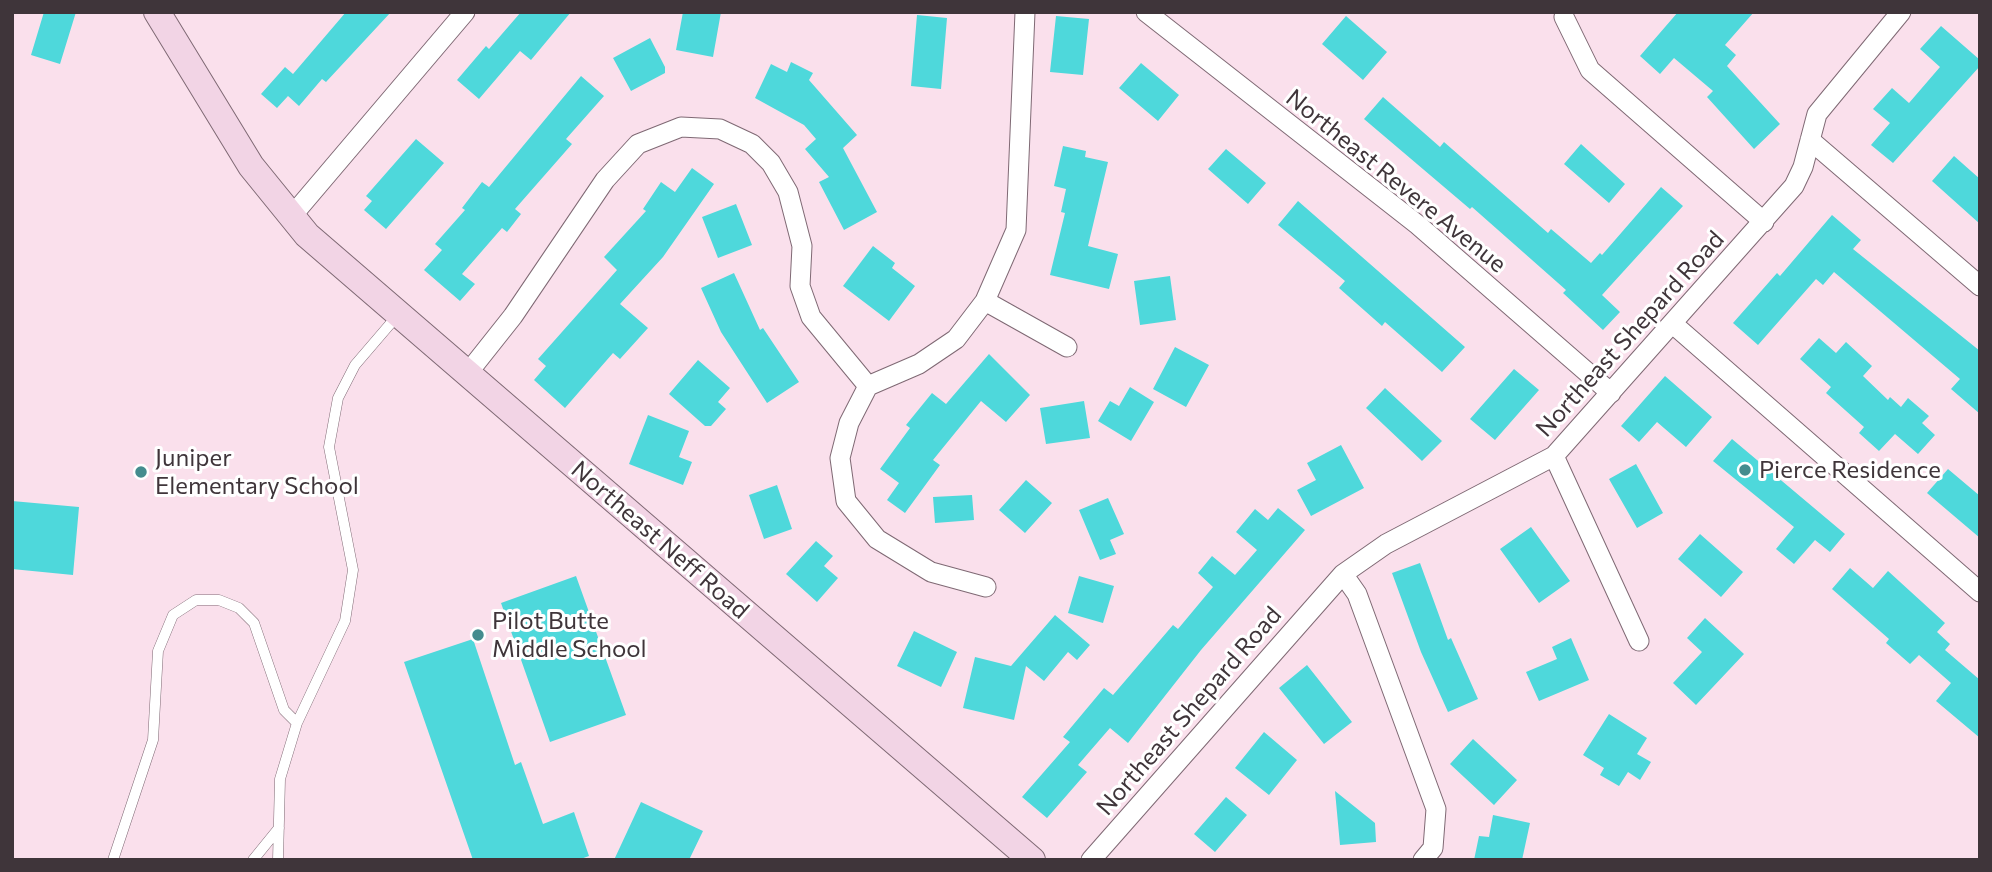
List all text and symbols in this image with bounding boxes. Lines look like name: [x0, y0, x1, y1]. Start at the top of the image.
street label: Northeast Revere Avenue: [1280, 83, 1512, 279]
street label: Northeast Shepard Road: [1530, 225, 1730, 443]
place label: Juniper Elementary School: [155, 444, 359, 500]
street label: Northeast Neff Road: [565, 455, 755, 625]
place label: Pierce Residence: [1759, 456, 1941, 484]
marker: Pierce Residence: [1737, 462, 1753, 478]
marker: Juniper Elementary School: [133, 464, 149, 480]
street label: Northeast Shepard Road: [1091, 601, 1287, 821]
place label: Pilot Butte Middle School: [492, 607, 647, 663]
marker: Pilot Butte Middle School: [470, 627, 486, 643]

